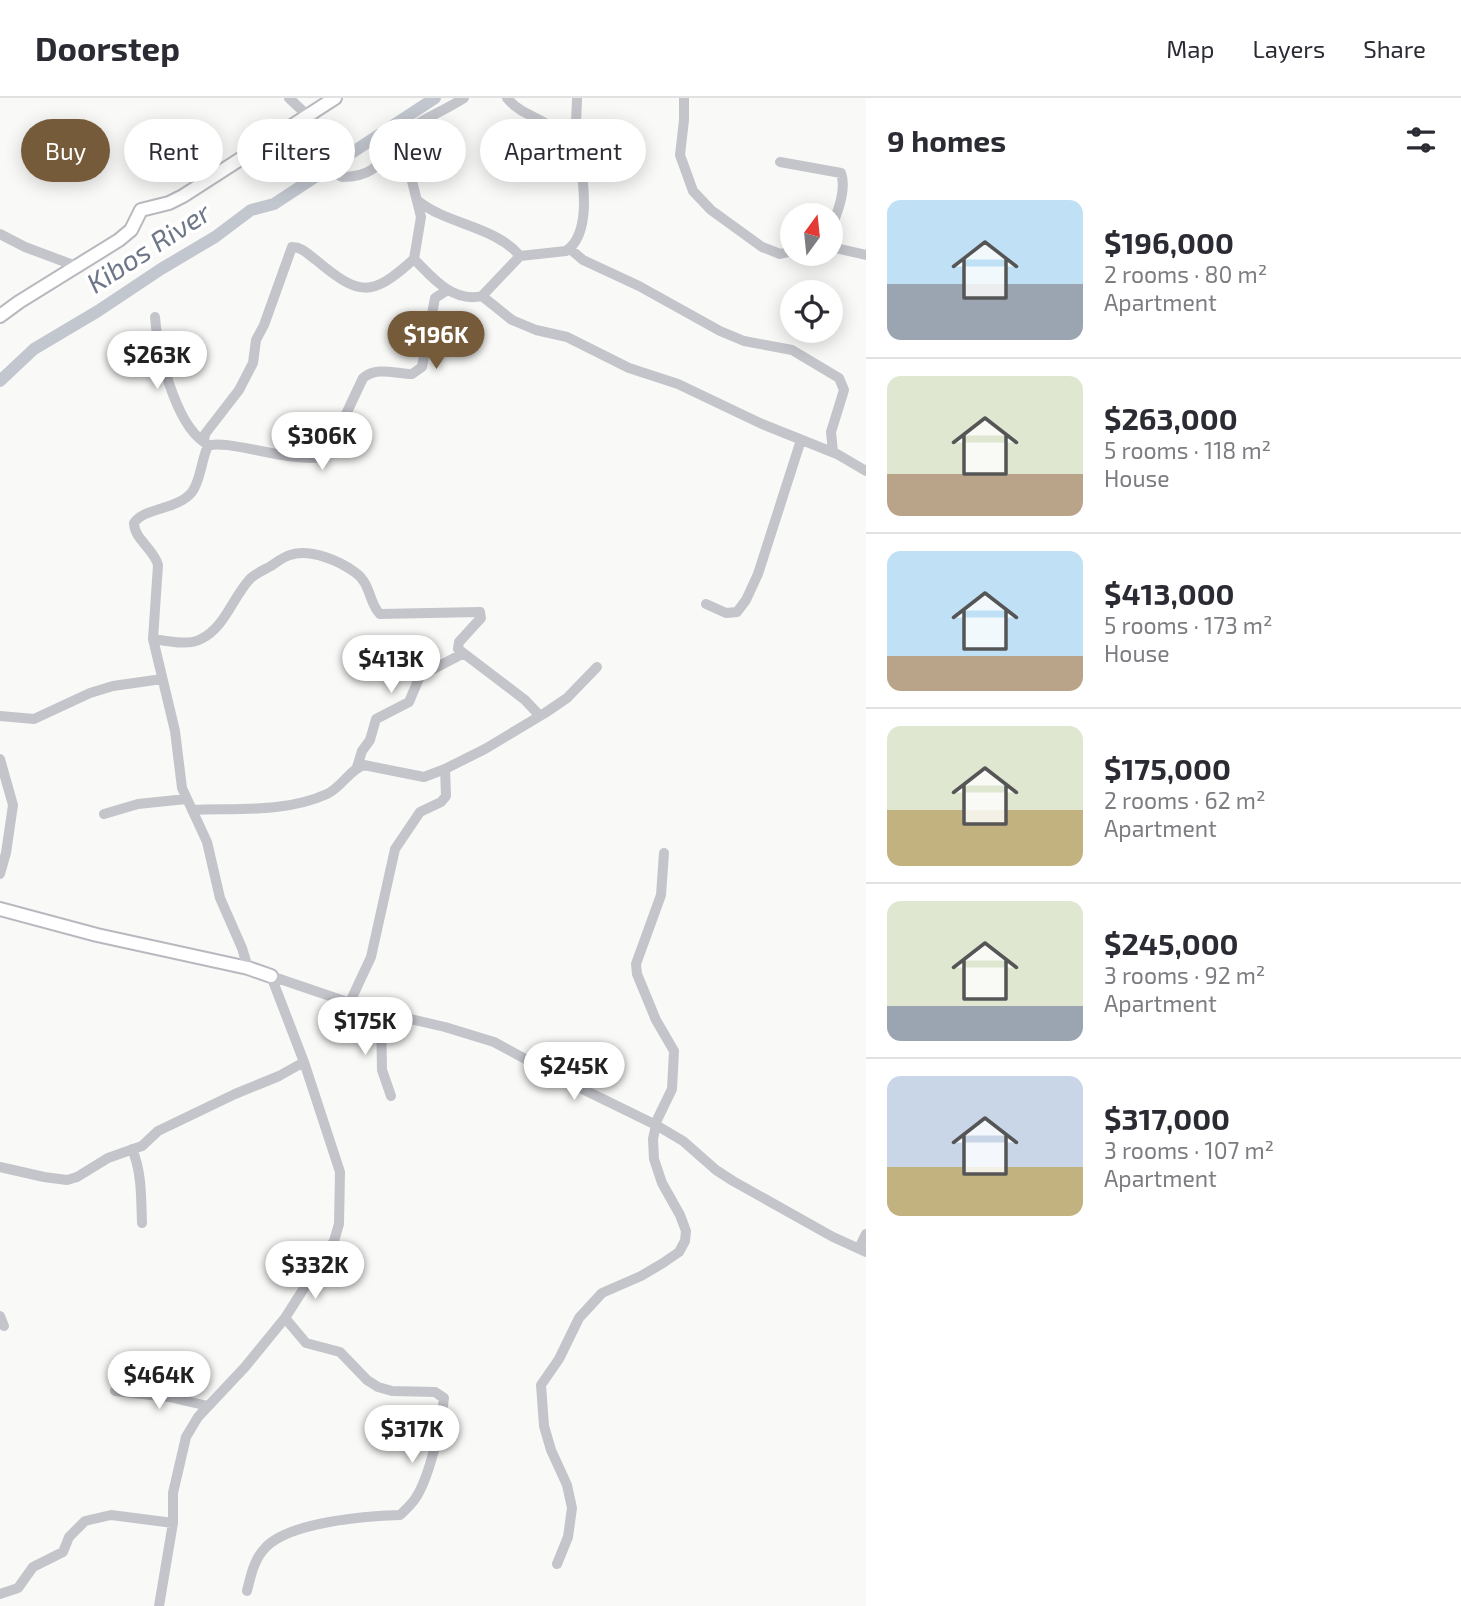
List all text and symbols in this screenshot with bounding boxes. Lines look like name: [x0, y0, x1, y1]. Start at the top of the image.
text: Doorstep: [35, 28, 180, 68]
text: Map: [1166, 34, 1214, 63]
text: Layers: [1252, 34, 1325, 63]
text: Share: [1363, 34, 1426, 63]
chip: Buy: [21, 119, 110, 182]
chip: Rent: [124, 119, 223, 182]
chip: Filters: [237, 119, 355, 182]
chip: New: [369, 119, 466, 182]
chip: Apartment: [480, 119, 646, 182]
icon: filters: [1402, 121, 1440, 159]
text: 9 homes: [887, 122, 1006, 158]
water label: Kibos River: [80, 194, 217, 300]
north arrow: [780, 203, 844, 266]
map controls: [780, 203, 843, 343]
text: $196,000: [1104, 224, 1234, 260]
icon: home: [943, 228, 1027, 312]
text: 2 rooms · 80 m²: [1104, 260, 1267, 288]
button: locate: [780, 280, 843, 343]
text: Apartment: [1104, 288, 1217, 316]
pin: $196K: [387, 312, 485, 371]
text: $196K: [404, 320, 469, 348]
pin: $263K: [108, 331, 206, 391]
text: $263K: [123, 340, 191, 368]
text: $263,000: [1104, 400, 1238, 436]
icon: home: [943, 404, 1027, 488]
pin: $306K: [273, 412, 371, 472]
text: $306K: [287, 421, 357, 449]
text: 5 rooms · 118 m²: [1104, 436, 1271, 464]
text: House: [1104, 464, 1170, 492]
text: $413,000: [1104, 575, 1235, 611]
icon: home: [943, 579, 1027, 663]
text: 5 rooms · 173 m²: [1104, 611, 1273, 639]
pin: $413K: [342, 636, 440, 695]
text: House: [1104, 639, 1170, 667]
text: $413K: [358, 644, 424, 672]
text: $175,000: [1104, 750, 1231, 786]
icon: home: [943, 754, 1027, 838]
text: 2 rooms · 62 m²: [1104, 786, 1266, 814]
text: Apartment: [1104, 814, 1217, 842]
text: $245,000: [1104, 925, 1239, 961]
icon: home: [943, 929, 1027, 1013]
text: 3 rooms · 92 m²: [1104, 961, 1265, 989]
text: Apartment: [1104, 989, 1217, 1017]
pin: $175K: [316, 998, 414, 1057]
text: $175K: [334, 1006, 396, 1034]
pin: $245K: [525, 1042, 623, 1102]
text: $245K: [540, 1051, 608, 1079]
text: $317,000: [1104, 1100, 1230, 1136]
icon: home: [943, 1104, 1027, 1188]
text: 3 rooms · 107 m²: [1104, 1136, 1274, 1164]
text: Apartment: [1104, 1164, 1217, 1192]
pin: $332K: [266, 1242, 364, 1301]
text: $332K: [281, 1250, 349, 1278]
pin: $464K: [110, 1352, 208, 1411]
text: $464K: [124, 1360, 194, 1388]
pin: $317K: [363, 1406, 461, 1465]
text: $317K: [380, 1414, 444, 1442]

